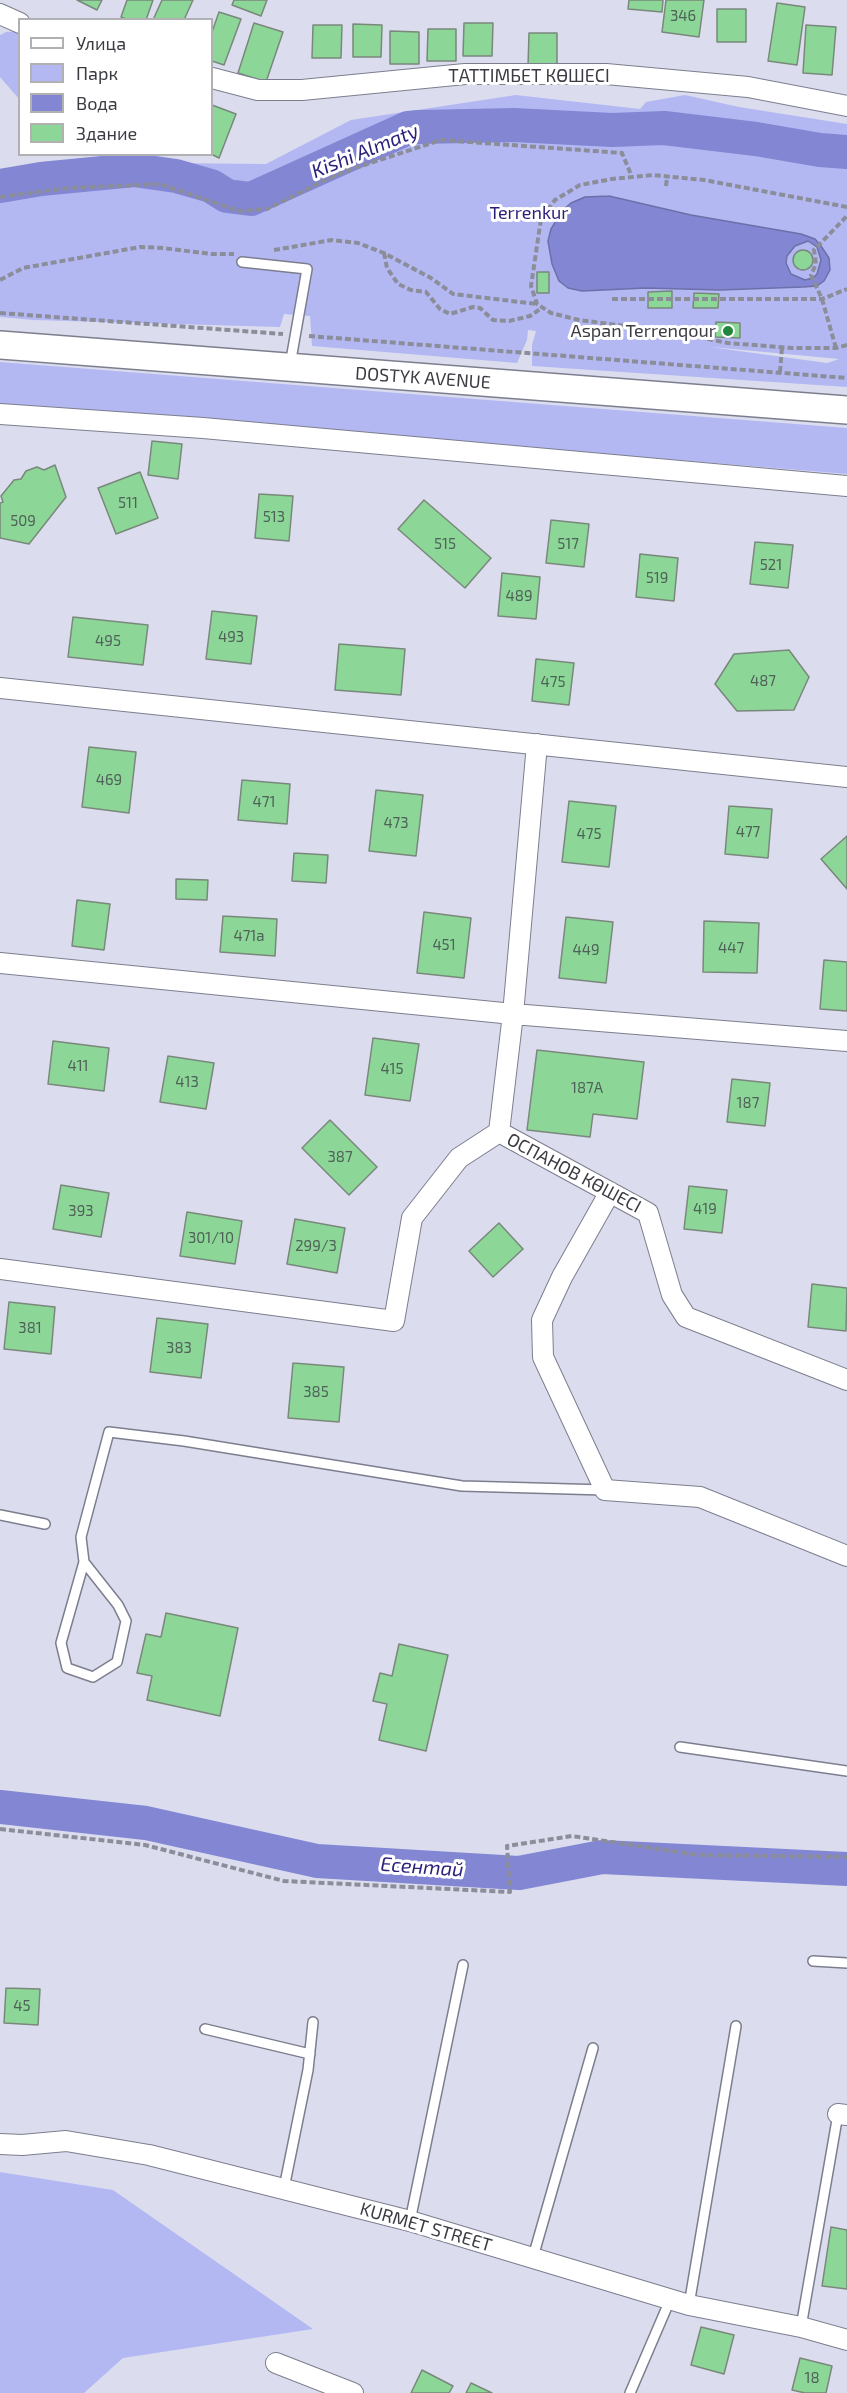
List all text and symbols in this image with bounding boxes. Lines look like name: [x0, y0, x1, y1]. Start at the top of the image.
house number: 346: [670, 7, 696, 25]
legend: [18, 18, 213, 156]
text: Улица: [76, 32, 126, 54]
text: Парк: [76, 62, 118, 84]
street label: ТАТТІМБЕТ КӨШЕСІ: [448, 65, 610, 87]
text: Вода: [76, 92, 118, 114]
water label: Kіshі Almaty: [308, 119, 422, 183]
text: Здание: [76, 122, 137, 144]
park label: Terrenkur: [489, 202, 569, 224]
place label: Aspan Terrenqour: [570, 320, 716, 342]
marker: Aspan Terrenqour: [721, 324, 735, 338]
street label: DOSTYK AVENUE: [355, 362, 491, 394]
house number: 511: [118, 494, 138, 512]
house number: 513: [263, 508, 285, 526]
house number: 509: [10, 512, 36, 530]
house number: 515: [434, 535, 456, 553]
house number: 517: [557, 535, 579, 553]
house number: 521: [760, 556, 782, 574]
house number: 519: [646, 569, 668, 587]
house number: 489: [506, 587, 532, 605]
house number: 493: [218, 628, 244, 646]
house number: 495: [95, 632, 121, 650]
house number: 487: [750, 672, 776, 690]
house number: 475: [541, 673, 565, 691]
house number: 469: [96, 771, 122, 789]
house number: 471: [253, 793, 275, 811]
house number: 473: [383, 814, 409, 832]
house number: 477: [736, 823, 760, 841]
house number: 475: [577, 825, 601, 843]
house number: 471а: [233, 927, 265, 945]
house number: 451: [432, 936, 456, 954]
house number: 447: [718, 939, 744, 957]
house number: 449: [572, 941, 600, 959]
house number: 411: [67, 1057, 89, 1075]
house number: 415: [380, 1060, 404, 1078]
house number: 413: [175, 1073, 199, 1091]
house number: 187А: [571, 1079, 603, 1097]
house number: 187: [737, 1094, 759, 1112]
street label: ОСПАНОВ КӨШЕСІ: [503, 1129, 645, 1217]
house number: 387: [327, 1148, 353, 1166]
house number: 419: [693, 1200, 717, 1218]
house number: 393: [68, 1202, 94, 1220]
house number: 301/10: [188, 1229, 234, 1247]
house number: 299/3: [295, 1237, 337, 1255]
house number: 381: [18, 1319, 42, 1337]
house number: 383: [166, 1339, 192, 1357]
house number: 385: [303, 1383, 329, 1401]
water label: Есентай: [380, 1852, 464, 1882]
house number: 45: [13, 1997, 31, 2015]
street label: KURMET STREET: [357, 2198, 495, 2256]
house number: 18: [804, 2369, 820, 2387]

